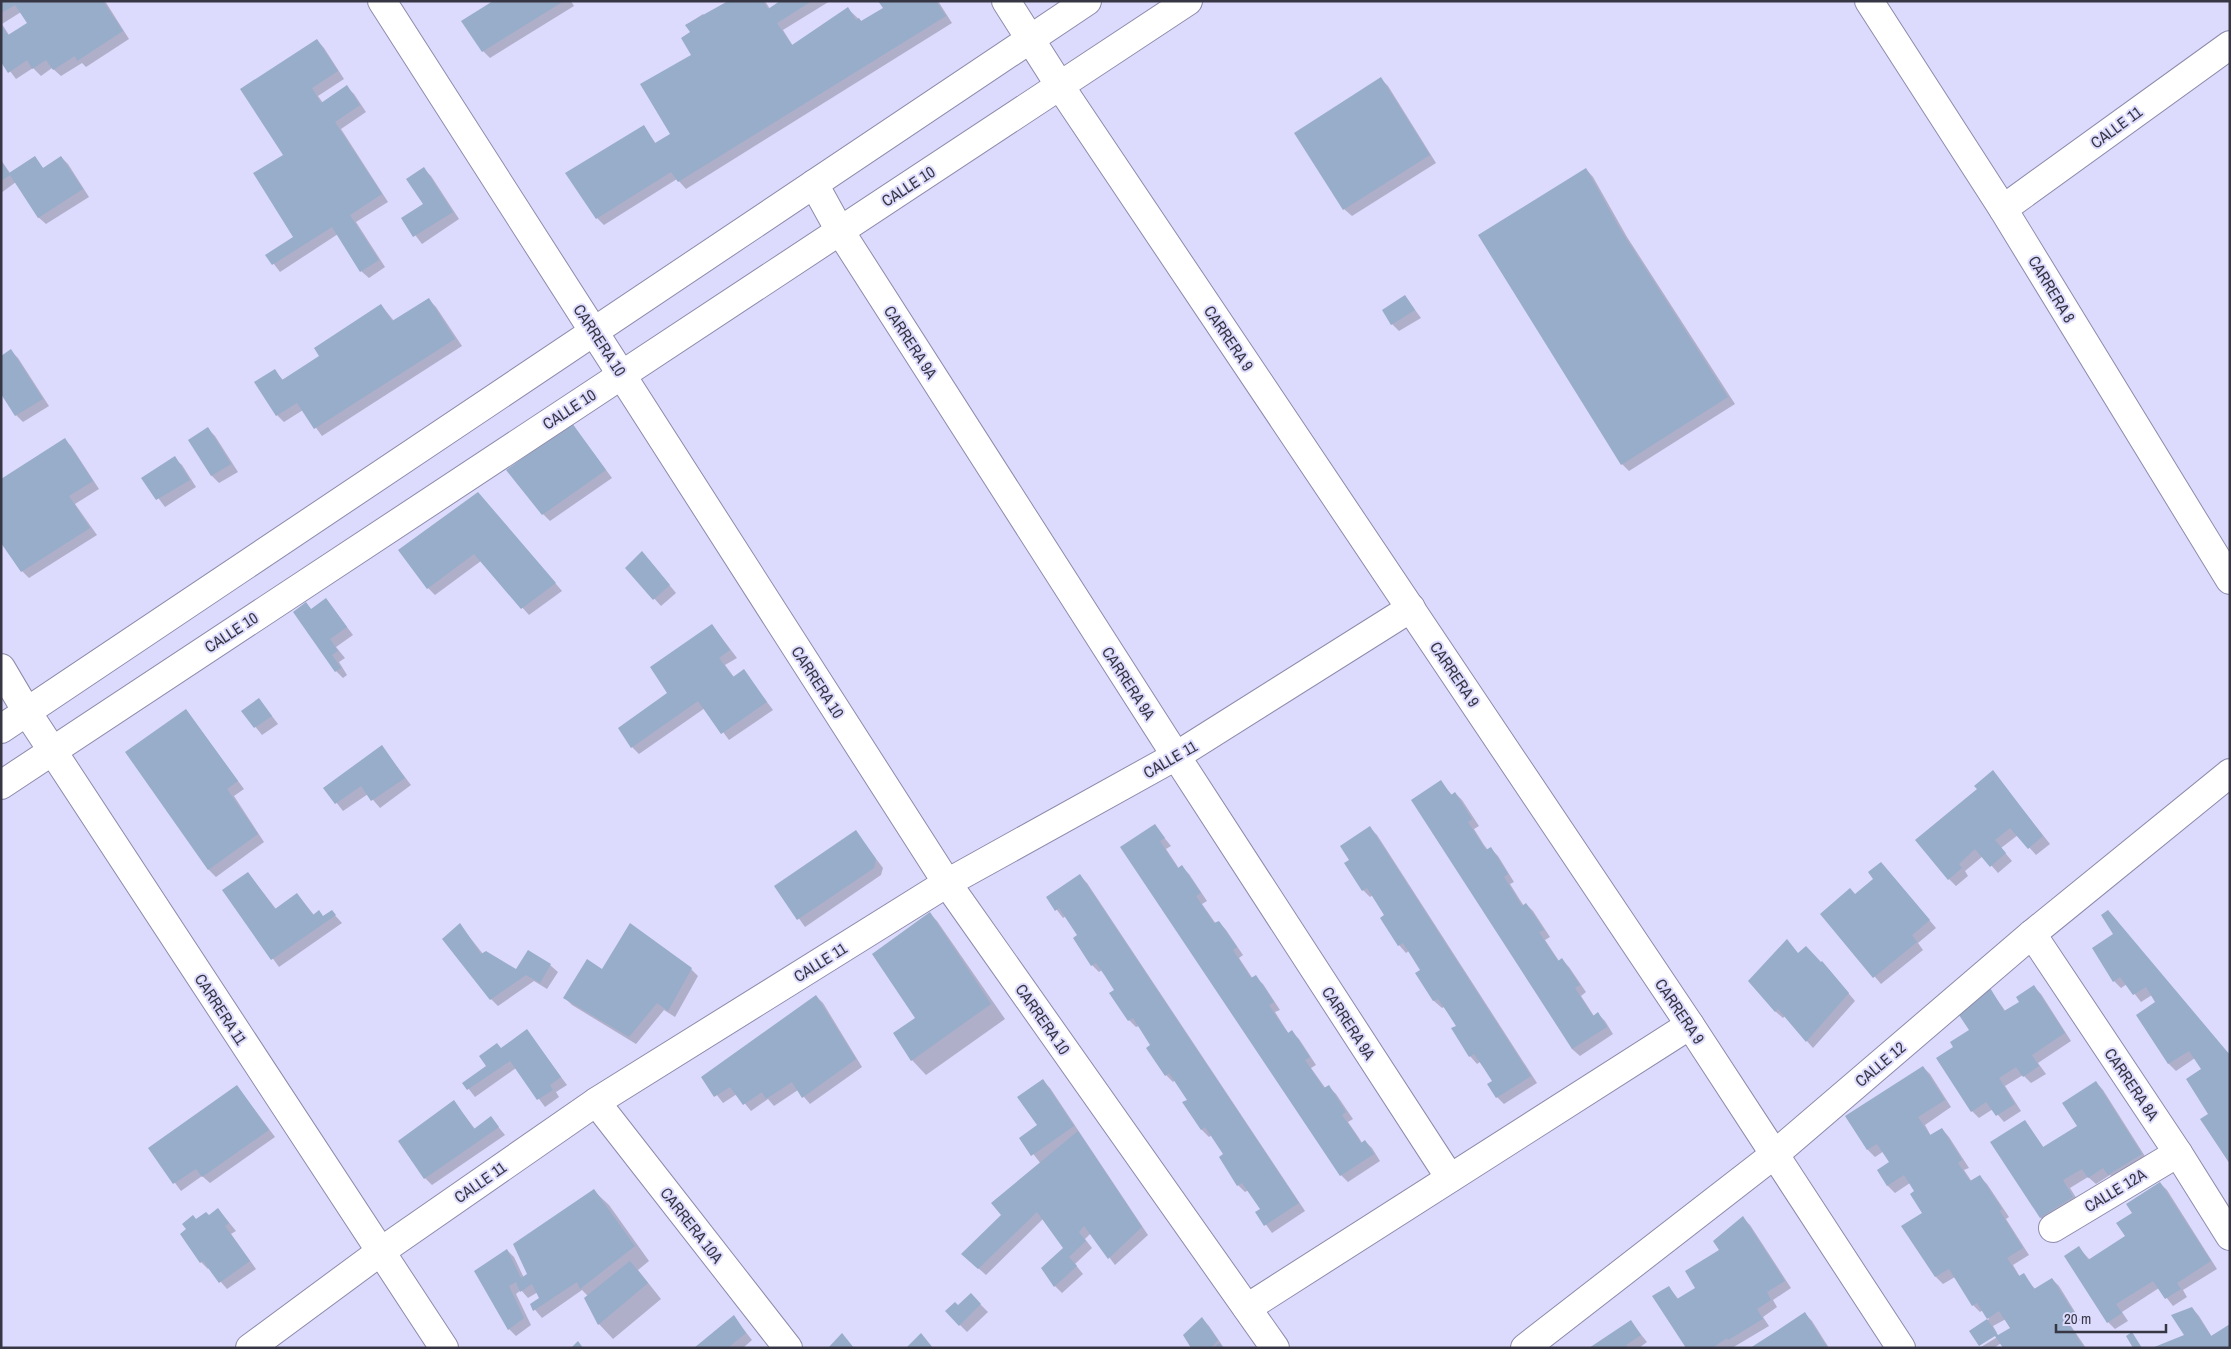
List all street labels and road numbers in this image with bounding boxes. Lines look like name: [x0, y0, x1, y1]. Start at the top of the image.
street label: CALLE 11: [2086, 100, 2147, 153]
street label: CALLE 10: [877, 160, 939, 212]
street label: CARRERA 8: [2023, 251, 2081, 327]
street label: CARRERA 10: [569, 300, 631, 380]
street label: CARRERA 9A: [879, 301, 943, 383]
street label: CARRERA 9: [1199, 301, 1259, 375]
street label: CALLE 10: [538, 383, 600, 435]
street label: CALLE 10: [200, 606, 262, 658]
street label: CARRERA 9: [1425, 637, 1485, 711]
street label: CARRERA 10: [787, 642, 849, 722]
street label: CARRERA 9A: [1097, 642, 1161, 724]
street label: CALLE 11: [1139, 734, 1202, 783]
street label: CALLE 11: [789, 937, 851, 987]
street label: CARRERA 11: [190, 969, 253, 1049]
street label: CARRERA 9: [1650, 974, 1710, 1048]
street label: CARRERA 10: [1011, 979, 1075, 1059]
street label: CARRERA 9A: [1317, 982, 1381, 1064]
street label: CALLE 12: [1850, 1036, 1910, 1092]
street label: CARRERA 8A: [2100, 1043, 2164, 1125]
street label: CALLE 11: [450, 1156, 511, 1208]
street label: CALLE 12A: [2080, 1163, 2150, 1217]
street label: CARRERA 10A: [655, 1183, 729, 1268]

